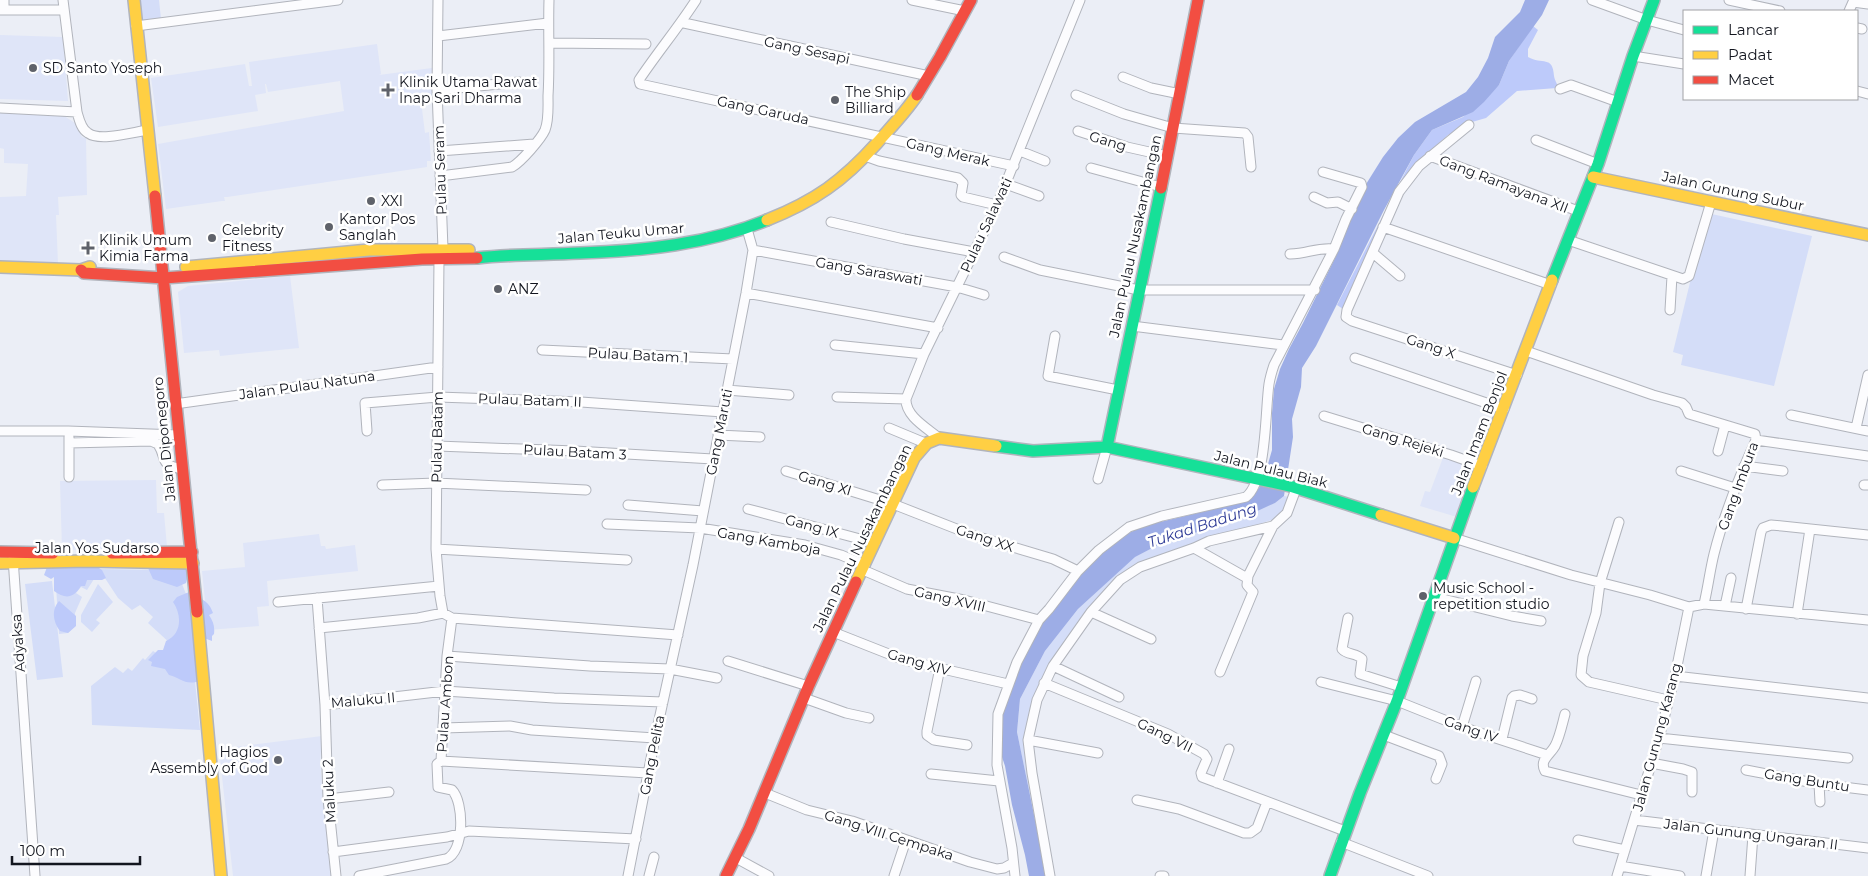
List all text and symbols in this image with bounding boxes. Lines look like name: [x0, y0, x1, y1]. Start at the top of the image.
legend: [1683, 10, 1858, 100]
text: Lancar: [1728, 20, 1779, 39]
street label: Gang Sesapi: [762, 32, 852, 68]
text: Padat: [1728, 45, 1773, 64]
place label: SD Santo Yoseph: [43, 59, 162, 77]
marker: SD Santo Yoseph: [27, 62, 39, 74]
text: Macet: [1728, 70, 1775, 89]
place label: Klinik Utama Rawat Inap Sari Dharma: [399, 73, 538, 107]
marker: Klinik Utama Rawat Inap Sari Dharma: [381, 83, 395, 97]
place label: The Ship Billiard: [845, 83, 906, 117]
street label: Gang Garuda: [715, 91, 811, 129]
marker: The Ship Billiard: [829, 94, 841, 106]
street label: Pulau Seram: [429, 125, 451, 215]
street label: Gang: [1087, 127, 1129, 155]
street label: Jalan Pulau Nusakambangan: [1104, 133, 1165, 340]
street label: Gang Merak: [904, 134, 992, 171]
street label: Gang Ramayana XII: [1437, 151, 1571, 217]
street label: Jalan Gunung Subur: [1659, 167, 1806, 215]
street label: Pulau Salawati: [956, 174, 1016, 276]
place label: XXI: [381, 192, 403, 210]
marker: XXI: [365, 195, 377, 207]
place label: Kantor Pos Sanglah: [339, 210, 416, 244]
street label: Jalan Teuku Umar: [556, 218, 685, 248]
place label: Celebrity Fitness: [222, 221, 284, 255]
marker: Kantor Pos Sanglah: [323, 221, 335, 233]
place label: Klinik Umum Kimia Farma: [99, 231, 192, 265]
marker: Celebrity Fitness: [206, 232, 218, 244]
marker: Klinik Umum Kimia Farma: [81, 241, 95, 255]
street label: Gang Saraswati: [814, 253, 924, 289]
place label: ANZ: [508, 280, 539, 298]
marker: ANZ: [492, 283, 504, 295]
street label: Gang X: [1404, 330, 1458, 362]
street label: Pulau Batam 1: [587, 343, 689, 367]
street label: Jalan Pulau Natuna: [237, 367, 376, 404]
street label: Jalan Imam Bonjol: [1447, 368, 1511, 499]
street label: Jalan Diponegoro: [149, 376, 180, 503]
street label: Gang Maruti: [702, 387, 736, 477]
street label: Pulau Batam II: [478, 389, 582, 411]
street label: Pulau Batam: [427, 391, 447, 483]
street label: Gang Rejeki: [1360, 419, 1446, 461]
street label: Gang Imbura: [1714, 439, 1762, 533]
street label: Pulau Batam 3: [523, 440, 627, 464]
street label: Jalan Pulau Nusakambangan: [808, 441, 915, 636]
street label: Jalan Pulau Biak: [1212, 446, 1330, 492]
street label: Gang XI: [796, 466, 854, 500]
water label: Tukad Badung: [1145, 498, 1259, 552]
street label: Gang IX: [783, 510, 841, 542]
street label: Gang XX: [954, 520, 1016, 556]
street label: Gang Kamboja: [716, 523, 822, 559]
street label: Jalan Yos Sudarso: [34, 539, 160, 557]
place label: Music School - repetition studio: [1433, 579, 1550, 613]
street label: Gang XVIII: [912, 582, 988, 616]
marker: Music School - repetition studio: [1417, 590, 1429, 602]
street label: Adyaksa: [7, 613, 29, 673]
street label: Gang XIV: [886, 644, 953, 680]
street label: Pulau Ambon: [433, 655, 457, 753]
street label: Jalan Gunung Karang: [1628, 661, 1685, 814]
street label: Maluku II: [330, 688, 396, 712]
street label: Gang IV: [1442, 711, 1500, 747]
street label: Gang Pelita: [635, 713, 669, 797]
street label: Gang VII: [1134, 714, 1196, 756]
place label: Hagios Assembly of God: [150, 743, 268, 777]
marker: Hagios Assembly of God: [272, 754, 284, 766]
street label: Maluku 2: [318, 759, 340, 823]
street label: Gang Buntu: [1763, 764, 1851, 796]
street label: Gang VIII Cempaka: [822, 806, 956, 864]
street label: Jalan Gunung Ungaran II: [1662, 814, 1839, 854]
scale bar: [12, 834, 140, 866]
text: 100 m: [20, 841, 65, 860]

